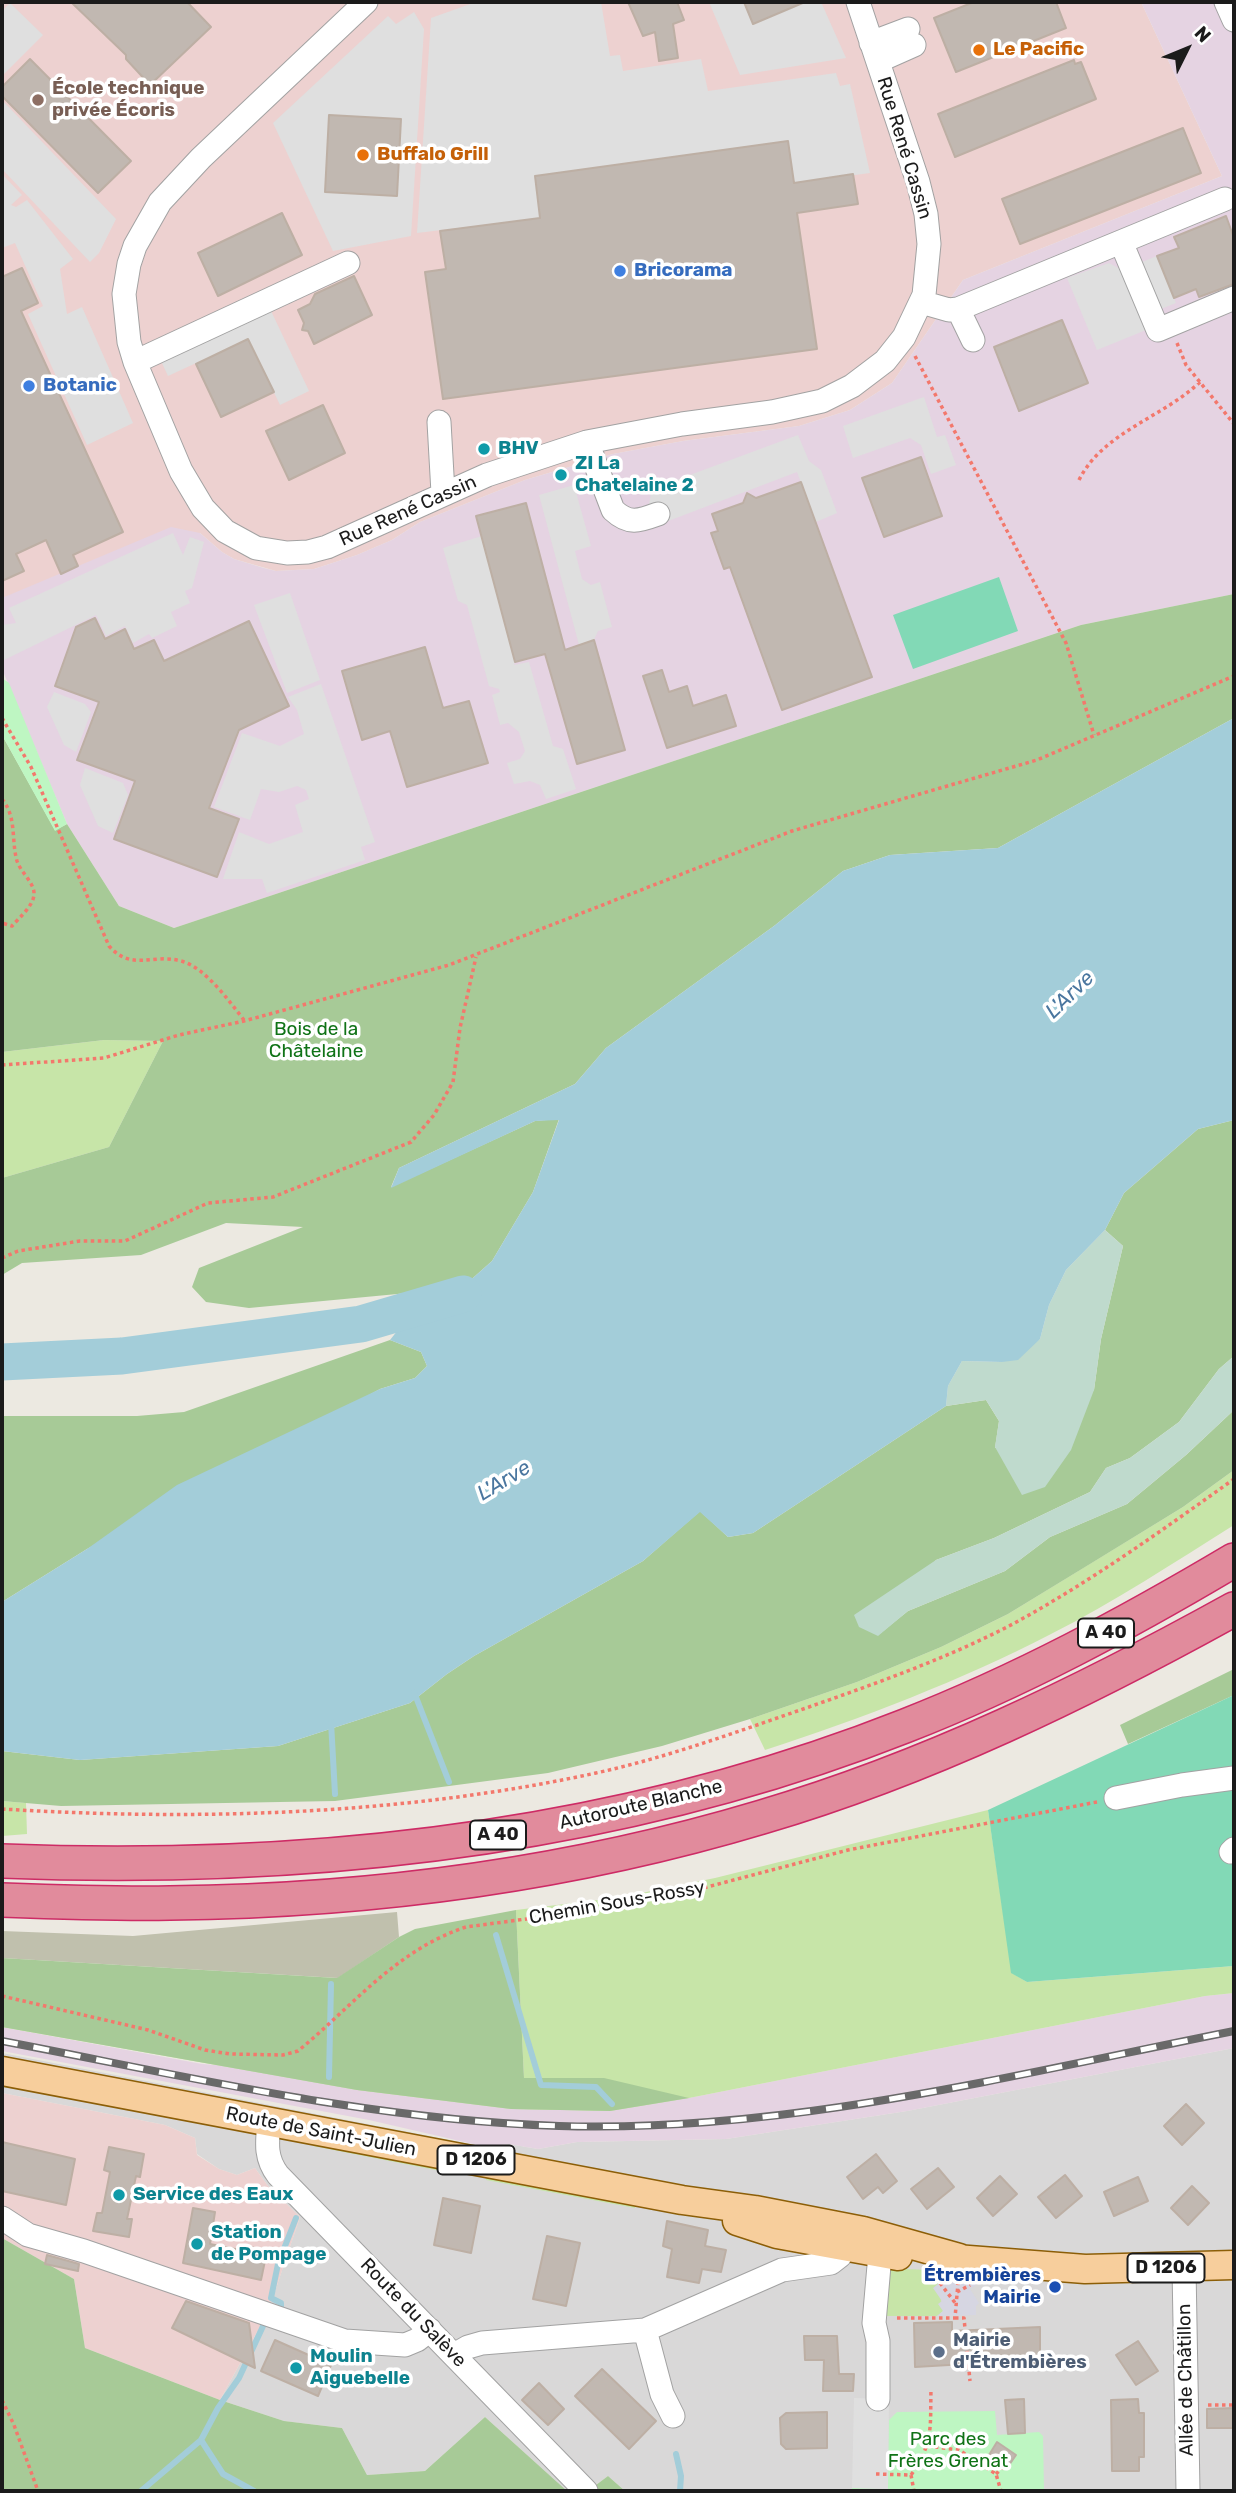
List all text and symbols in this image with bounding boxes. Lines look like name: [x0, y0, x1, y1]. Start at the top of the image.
north arrow: [1152, 14, 1222, 84]
text: N: [1190, 21, 1216, 47]
place label: Le Pacific: [993, 39, 1084, 61]
marker: Le Pacific: [971, 42, 987, 58]
street label: Rue René Cassin: [872, 74, 936, 222]
place label: École technique privée Écoris: [52, 78, 205, 122]
marker: École technique privée Écoris: [30, 92, 46, 108]
place label: Buffalo Grill: [377, 144, 489, 166]
marker: Buffalo Grill: [355, 147, 371, 163]
place label: Bricorama: [634, 260, 733, 282]
marker: Bricorama: [612, 263, 628, 279]
place label: Botanic: [43, 375, 117, 397]
marker: Botanic: [21, 378, 37, 394]
place label: BHV: [498, 438, 539, 460]
marker: BHV: [476, 441, 492, 457]
place label: ZI La Chatelaine 2: [575, 453, 694, 497]
marker: ZI La Chatelaine 2: [553, 467, 569, 483]
street label: Rue René Cassin: [336, 471, 480, 551]
water label: L'Arve: [1040, 966, 1100, 1024]
park label: Bois de la Châtelaine: [269, 1019, 363, 1063]
water label: L'Arve: [473, 1455, 535, 1507]
road number: A 40: [1078, 1618, 1134, 1648]
street label: Autoroute Blanche: [557, 1775, 725, 1835]
road number: A 40: [470, 1821, 526, 1850]
street label: Chemin Sous-Rossy: [527, 1876, 707, 1930]
street label: Route de Saint-Julien: [224, 2102, 418, 2162]
road number: D 1206: [438, 2146, 514, 2174]
place label: Service des Eaux: [133, 2184, 293, 2206]
marker: Service des Eaux: [111, 2187, 127, 2203]
place label: Station de Pompage: [211, 2222, 327, 2266]
marker: Station de Pompage: [189, 2236, 205, 2252]
street label: Route du Salève: [355, 2254, 471, 2372]
road number: D 1206: [1128, 2254, 1204, 2282]
place label: Étrembières Mairie: [924, 2265, 1041, 2309]
marker: Étrembières Mairie: [1047, 2279, 1063, 2295]
street label: Allée de Châtillon: [1173, 2303, 1199, 2457]
place label: Mairie d'Étrembières: [953, 2330, 1087, 2374]
marker: Mairie d'Étrembières: [931, 2344, 947, 2360]
place label: Moulin Aiguebelle: [310, 2346, 410, 2390]
marker: Moulin Aiguebelle: [288, 2360, 304, 2376]
park label: Parc des Frères Grenat: [888, 2429, 1008, 2473]

